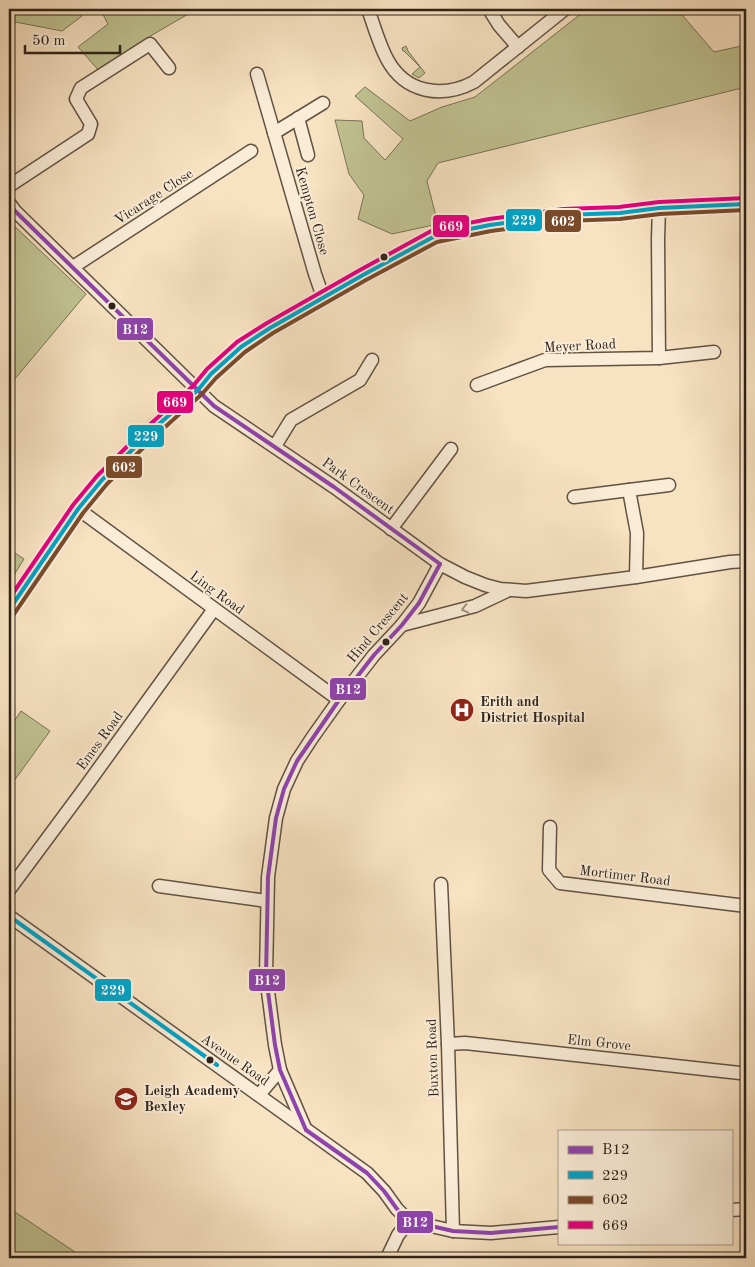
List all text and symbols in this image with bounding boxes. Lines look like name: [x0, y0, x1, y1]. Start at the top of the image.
scale bar: [25, 22, 120, 54]
text: 50 m: [32, 34, 66, 49]
street label: Kempton Close: [293, 165, 331, 257]
street label: Vicarage Close: [112, 167, 196, 227]
line badge: 229: [505, 208, 543, 232]
line badge: 602: [544, 209, 582, 233]
line badge: 669: [432, 214, 470, 238]
text: 229: [512, 214, 536, 228]
text: 602: [551, 215, 575, 229]
text: 669: [439, 220, 463, 234]
unlabelled marker: [379, 252, 389, 262]
unlabelled marker: [107, 301, 117, 311]
line badge: B12: [116, 317, 154, 341]
text: B12: [122, 323, 148, 337]
street label: Meyer Road: [544, 337, 616, 355]
line badge: 669: [156, 390, 194, 414]
text: 669: [163, 396, 187, 410]
line badge: 229: [127, 424, 165, 448]
text: 229: [134, 430, 158, 444]
line badge: 602: [105, 455, 143, 479]
street label: Park Crescent: [319, 455, 397, 517]
text: 602: [112, 461, 136, 475]
street label: Ling Road: [187, 569, 247, 617]
street label: Hind Crescent: [345, 590, 411, 666]
one-way arrow: [460, 603, 469, 614]
unlabelled marker: [381, 637, 391, 647]
line badge: B12: [329, 677, 367, 701]
text: B12: [335, 683, 361, 697]
place label: Erith and District Hospital: [480, 695, 585, 725]
hospital icon: Erith and District Hospital: [449, 697, 475, 723]
street label: Emes Road: [74, 709, 126, 773]
street label: Mortimer Road: [579, 863, 671, 889]
line badge: B12: [248, 968, 286, 992]
text: B12: [254, 974, 280, 988]
line badge: 229: [94, 978, 132, 1002]
text: 229: [101, 984, 125, 998]
street label: Buxton Road: [425, 1018, 441, 1098]
street label: Avenue Road: [198, 1031, 272, 1089]
street label: Elm Grove: [567, 1033, 631, 1053]
unlabelled marker: [205, 1055, 215, 1065]
place label: Leigh Academy Bexley: [144, 1084, 240, 1114]
school or university icon: Leigh Academy Bexley: [113, 1086, 139, 1112]
legend: [558, 1130, 732, 1244]
text: B12: [602, 1143, 630, 1158]
text: 229: [602, 1169, 628, 1184]
text: 602: [602, 1193, 628, 1208]
line badge: B12: [396, 1210, 434, 1234]
text: B12: [402, 1216, 428, 1230]
text: 669: [602, 1219, 628, 1234]

